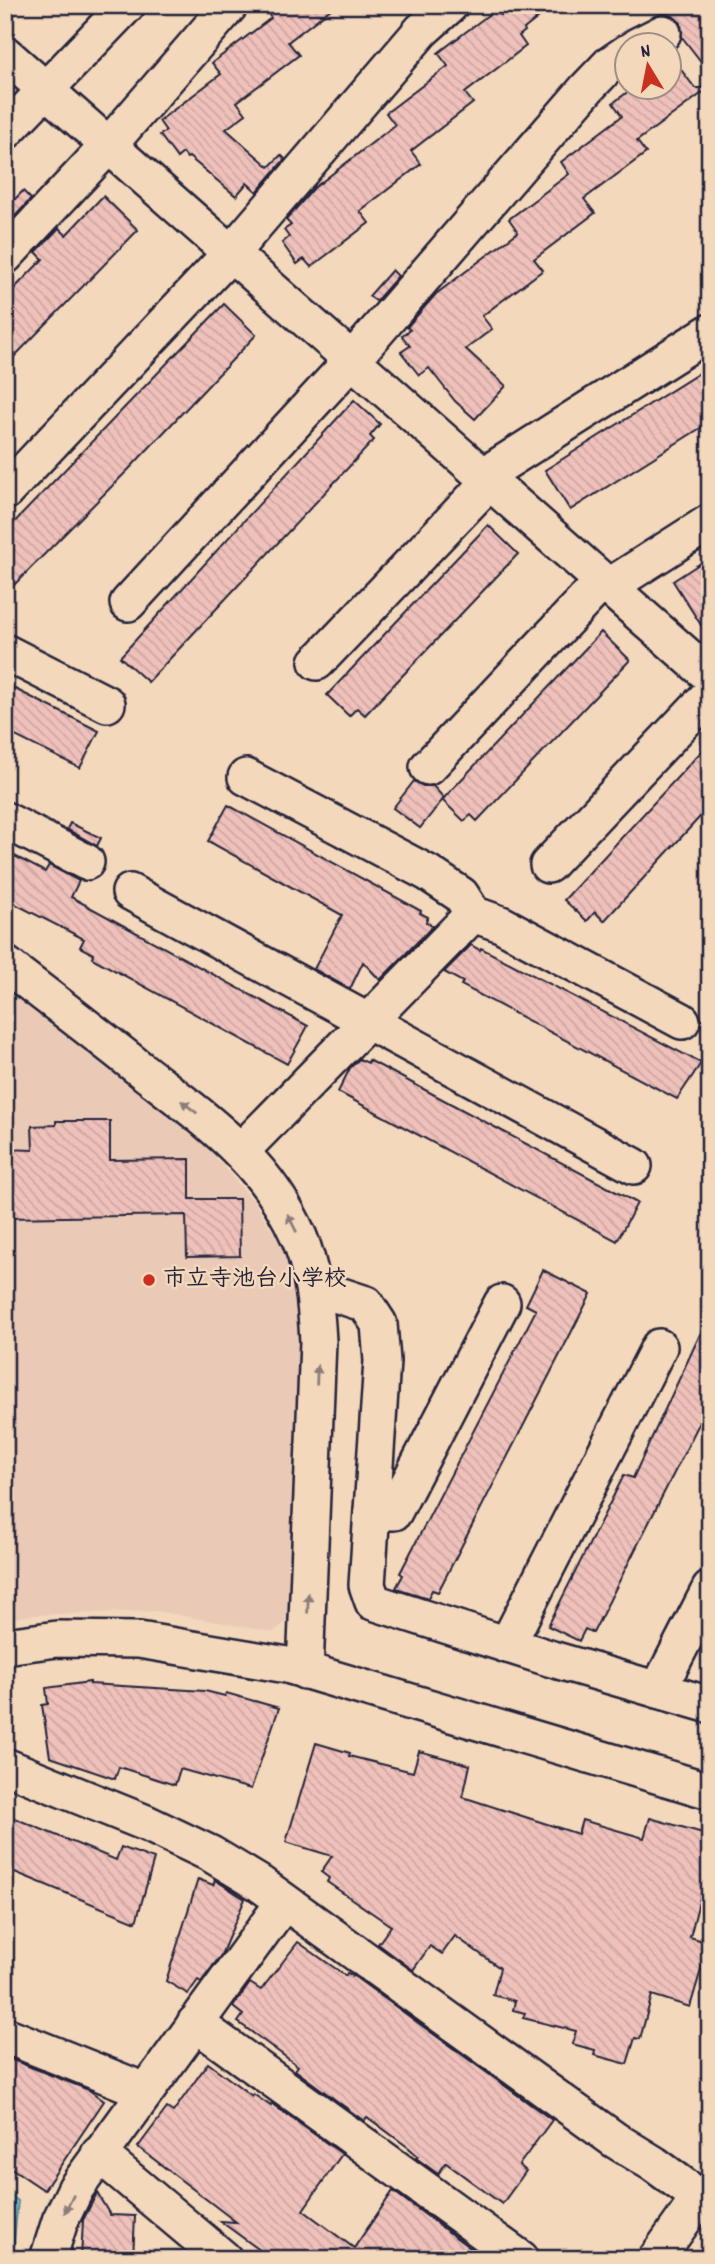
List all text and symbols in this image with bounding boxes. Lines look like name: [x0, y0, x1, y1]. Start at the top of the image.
north arrow: [614, 32, 684, 102]
text: N: [639, 39, 653, 67]
one-way arrow: [180, 1100, 198, 1115]
one-way arrow: [286, 1213, 297, 1233]
place label: 市立寺池台小学校: [163, 1264, 347, 1297]
marker: 市立寺池台小学校: [141, 1272, 157, 1288]
one-way arrow: [312, 1364, 323, 1386]
one-way arrow: [303, 1591, 314, 1613]
one-way arrow: [63, 2194, 74, 2214]

